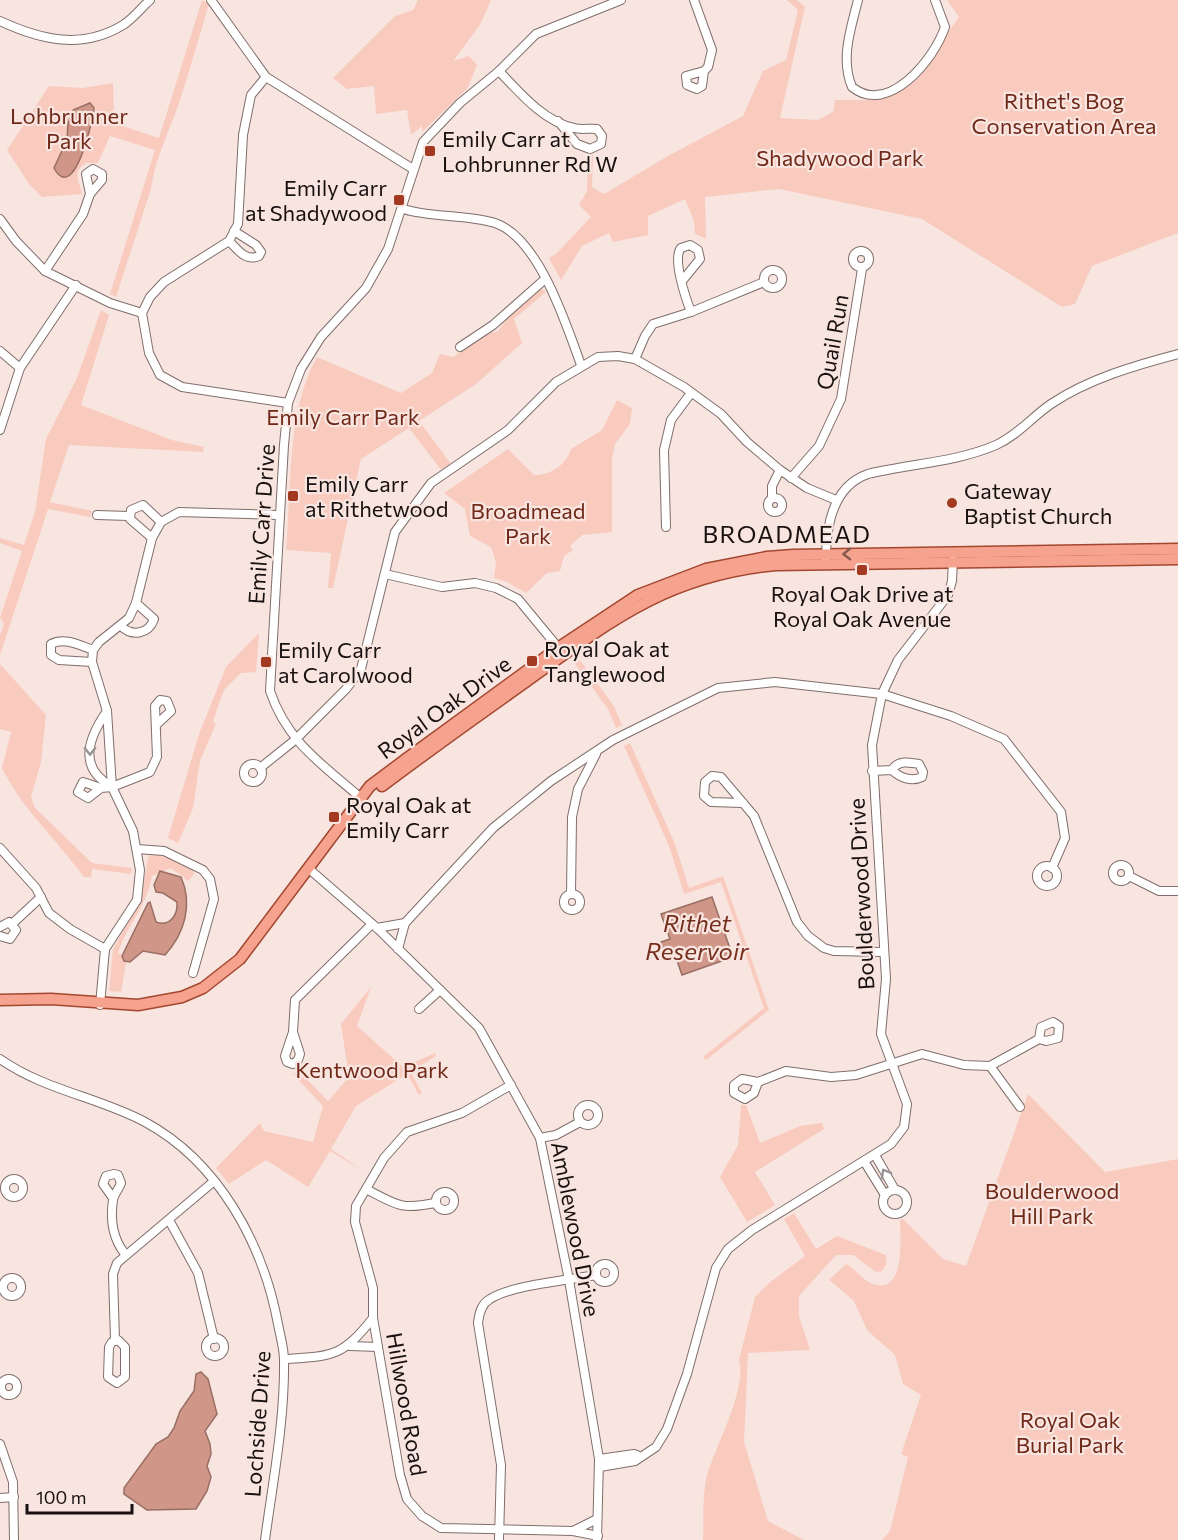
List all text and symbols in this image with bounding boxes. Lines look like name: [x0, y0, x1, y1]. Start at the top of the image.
park label: Rithet's Bog Conservation Area: [971, 87, 1157, 139]
park label: Lohbrunner Park: [10, 102, 128, 154]
place label: Emily Carr at Lohbrunner Rd W: [442, 125, 618, 177]
marker: Emily Carr at Lohbrunner Rd W: [423, 144, 437, 158]
park label: Shadywood Park: [756, 144, 924, 171]
place label: Emily Carr at Shadywood: [245, 174, 387, 226]
marker: Emily Carr at Shadywood: [392, 193, 406, 207]
street label: Quail Run: [810, 292, 854, 392]
park label: Emily Carr Park: [266, 403, 420, 430]
street label: Emily Carr Drive: [242, 443, 280, 605]
place label: Emily Carr at Rithetwood: [305, 470, 448, 522]
place label: Gateway Baptist Church: [964, 477, 1112, 529]
marker: Emily Carr at Rithetwood: [286, 489, 300, 503]
marker: Gateway Baptist Church: [945, 496, 959, 510]
park label: Broadmead Park: [471, 497, 585, 549]
district label: BROADMEAD: [703, 519, 871, 548]
one-way arrow: [842, 548, 851, 560]
marker: Royal Oak Drive at Royal Oak Avenue: [855, 563, 869, 577]
place label: Royal Oak Drive at Royal Oak Avenue: [771, 580, 953, 632]
place label: Royal Oak at Tanglewood: [544, 635, 669, 687]
place label: Emily Carr at Carolwood: [278, 636, 413, 688]
street label: Royal Oak Drive: [372, 650, 516, 764]
marker: Royal Oak at Tanglewood: [525, 654, 539, 668]
marker: Emily Carr at Carolwood: [259, 655, 273, 669]
one-way arrow: [84, 747, 97, 756]
place label: Royal Oak at Emily Carr: [346, 791, 471, 843]
street label: Boulderwood Drive: [842, 797, 880, 991]
marker: Royal Oak at Emily Carr: [327, 810, 341, 824]
water label: Rithet Reservoir: [645, 908, 750, 965]
park label: Kentwood Park: [295, 1056, 449, 1083]
street label: Amblewood Drive: [546, 1139, 606, 1319]
one-way arrow: [881, 1168, 892, 1179]
park label: Boulderwood Hill Park: [985, 1177, 1119, 1229]
street label: Hillwood Road: [381, 1330, 433, 1478]
street label: Lochside Drive: [238, 1350, 276, 1498]
park label: Royal Oak Burial Park: [1016, 1406, 1124, 1458]
scale bar: [27, 1477, 132, 1515]
text: 100 m: [36, 1486, 86, 1508]

